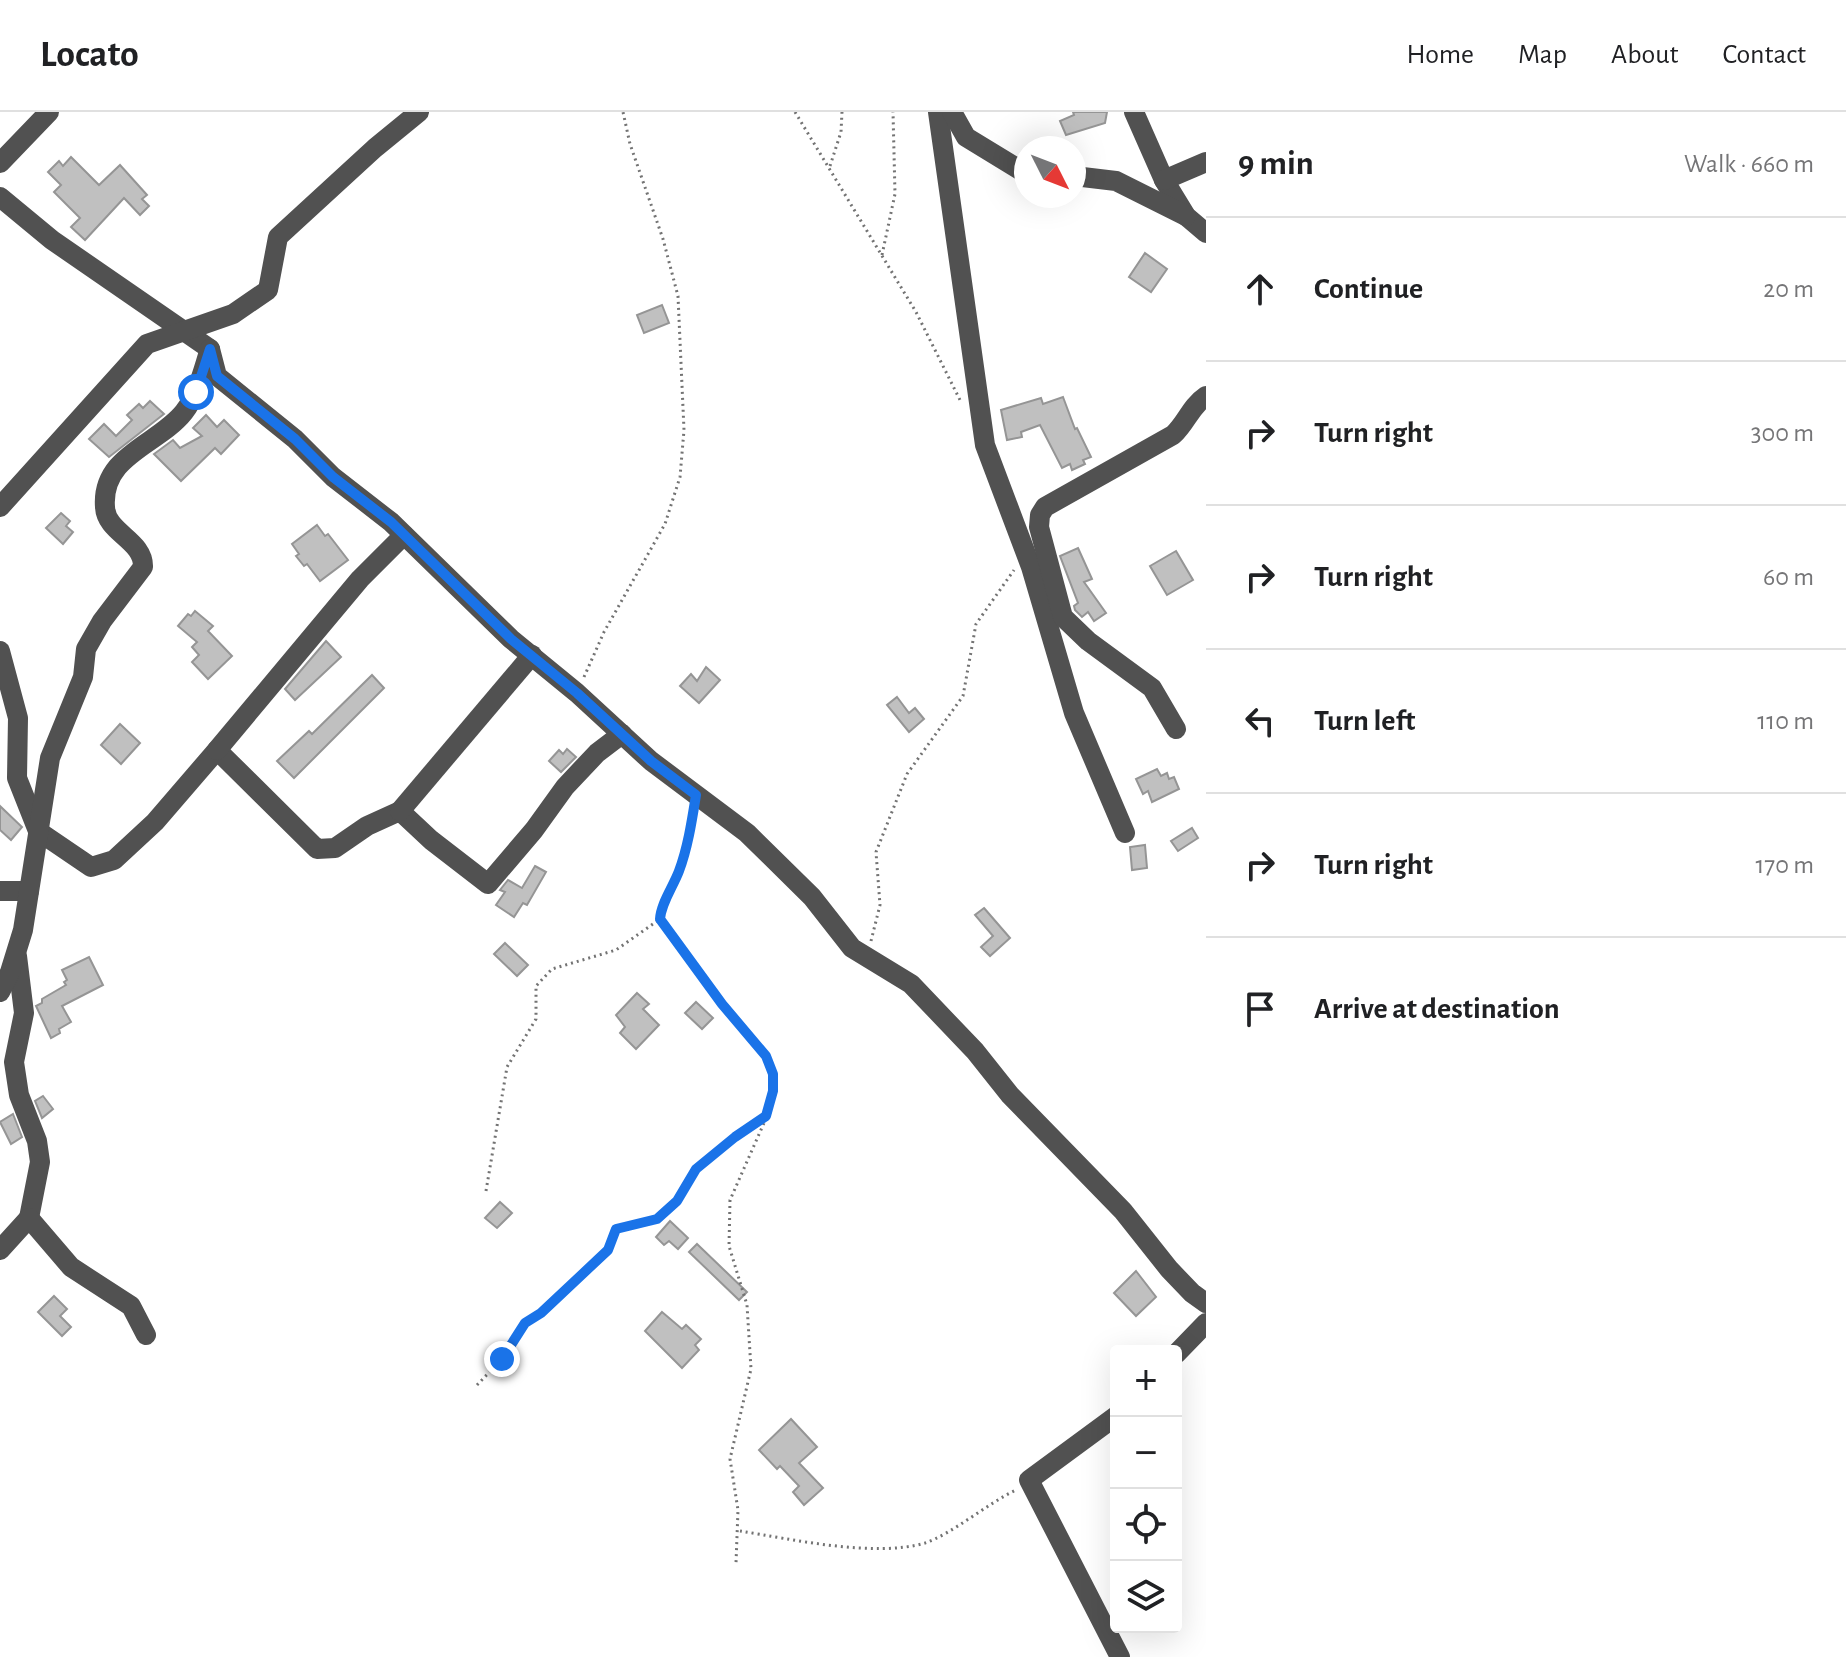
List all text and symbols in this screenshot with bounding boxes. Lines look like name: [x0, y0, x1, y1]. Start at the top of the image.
text: Locato: [40, 36, 139, 74]
text: Home: [1407, 41, 1474, 69]
text: Map: [1518, 41, 1567, 69]
text: About: [1611, 41, 1679, 69]
text: Contact: [1723, 41, 1806, 69]
north arrow: [1014, 136, 1086, 208]
text: 9 min: [1238, 147, 1314, 181]
text: Walk · 660 m: [1684, 151, 1814, 177]
icon: ahead: [1238, 267, 1282, 311]
text: Continue: [1314, 274, 1423, 304]
text: 20 m: [1763, 276, 1814, 302]
route start: [178, 374, 214, 410]
icon: right: [1238, 411, 1282, 455]
text: Turn right: [1314, 418, 1433, 448]
text: 300 m: [1751, 420, 1814, 446]
icon: right: [1238, 555, 1282, 599]
text: Turn right: [1314, 562, 1433, 592]
text: 60 m: [1763, 564, 1814, 590]
icon: left: [1238, 699, 1282, 743]
text: Turn left: [1314, 706, 1415, 736]
text: 110 m: [1757, 708, 1814, 734]
icon: right: [1238, 843, 1282, 887]
text: Turn right: [1314, 850, 1433, 880]
text: 170 m: [1755, 852, 1814, 878]
icon: arrive: [1238, 987, 1282, 1031]
text: Arrive at destination: [1314, 994, 1560, 1024]
route end: [484, 1341, 520, 1377]
map controls: [1110, 1345, 1182, 1633]
button: +: [1110, 1345, 1182, 1417]
button: −: [1110, 1417, 1182, 1489]
button: locate: [1110, 1489, 1182, 1561]
button: layers: [1110, 1561, 1182, 1633]

